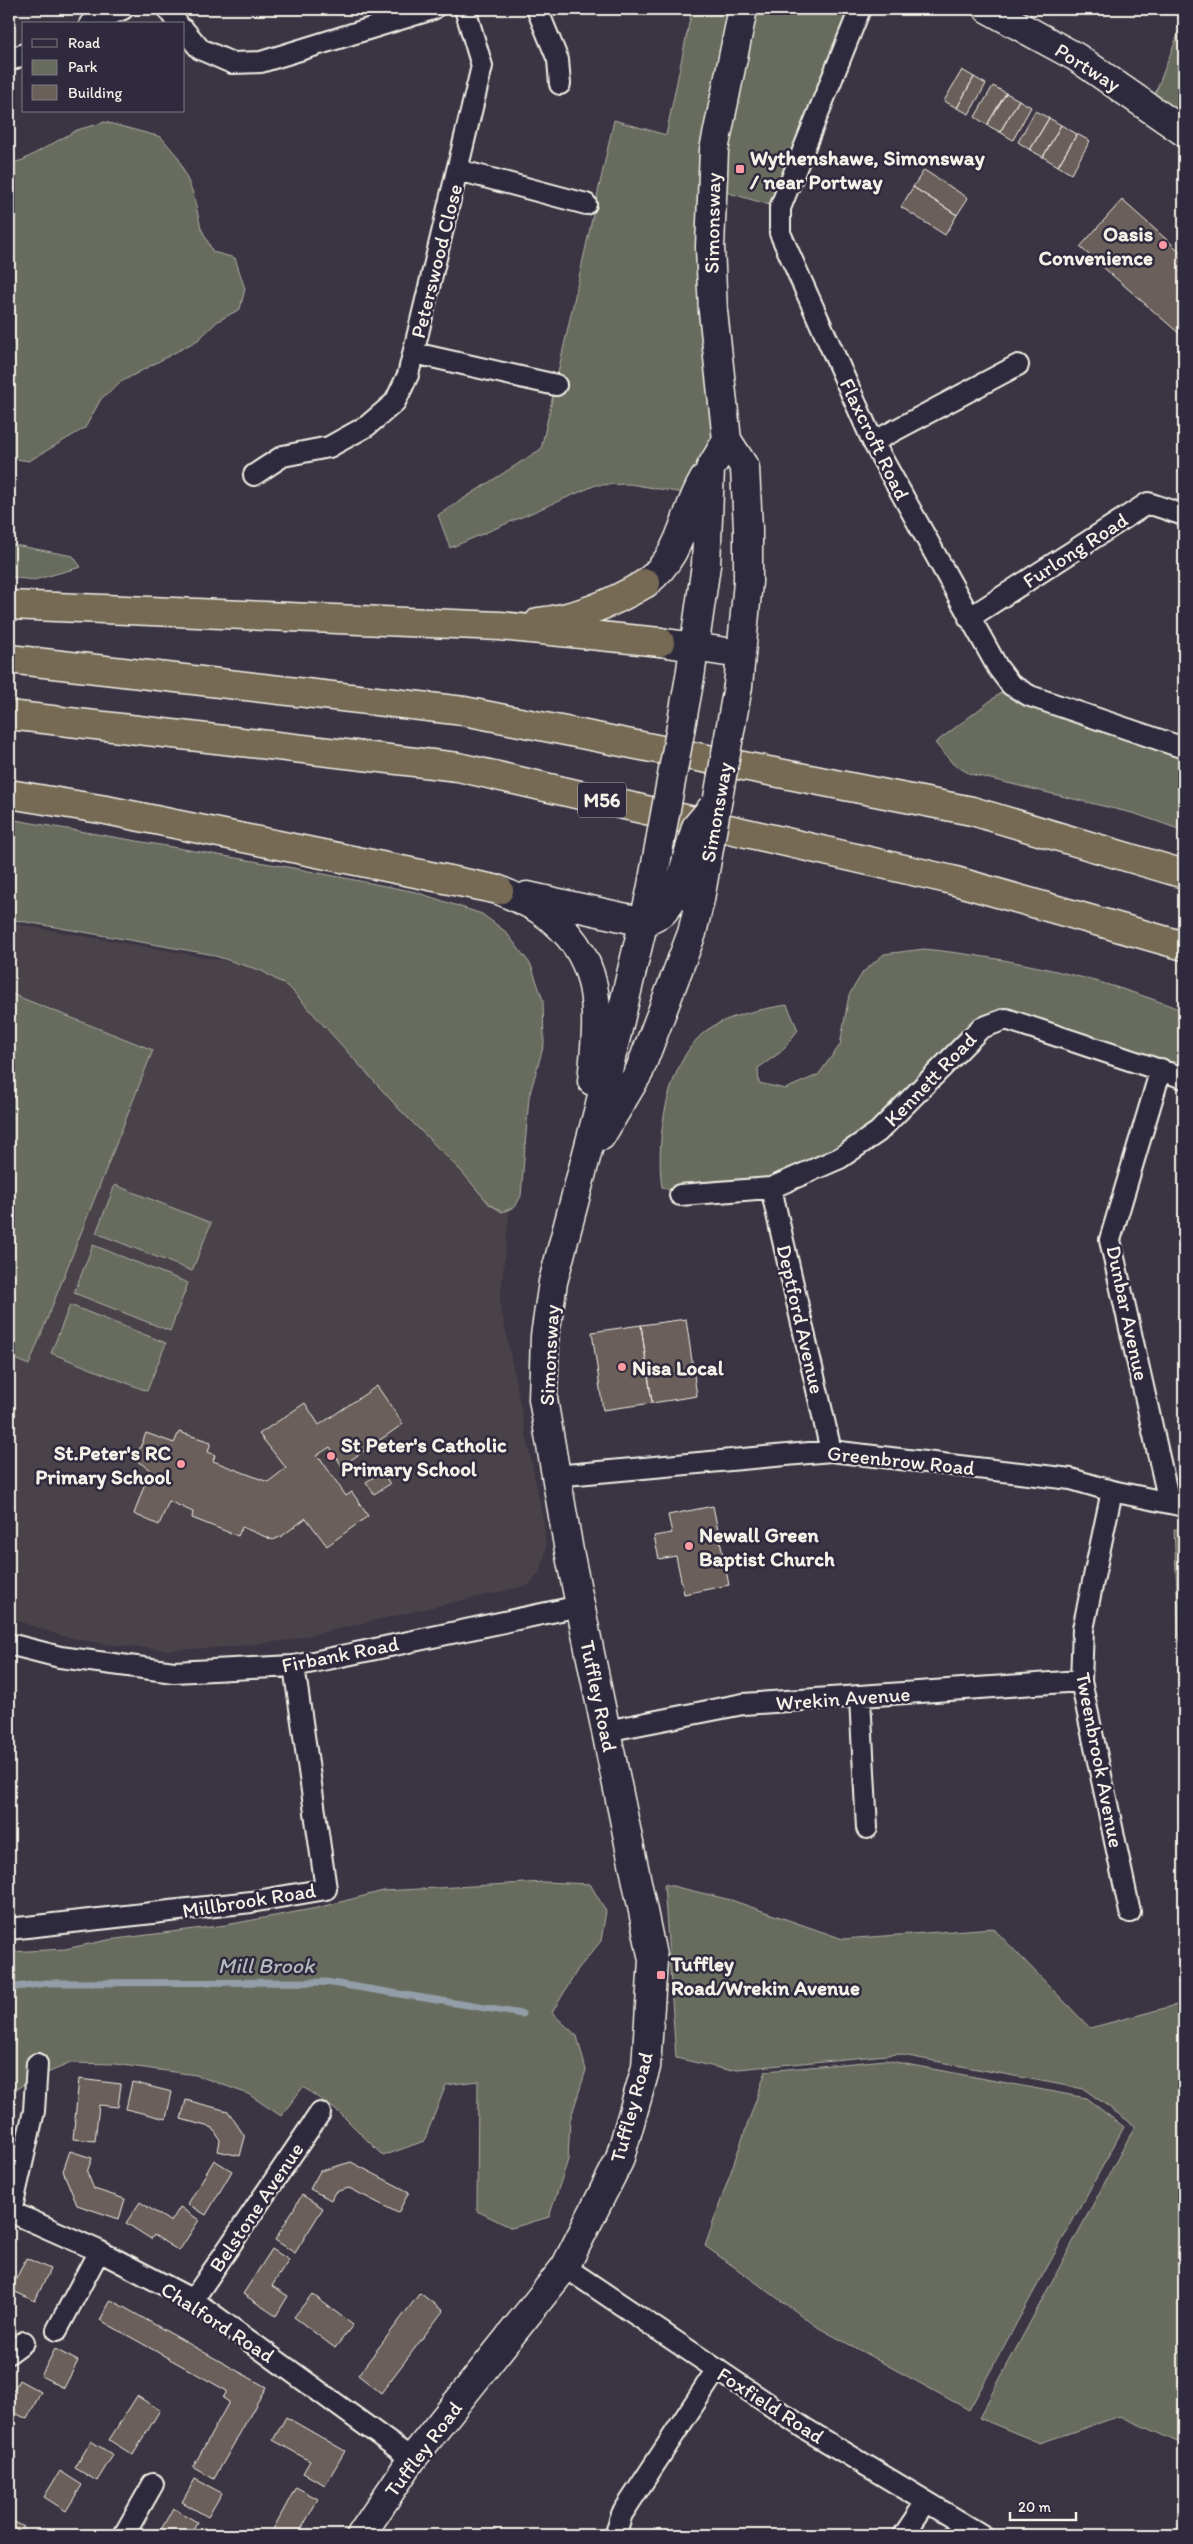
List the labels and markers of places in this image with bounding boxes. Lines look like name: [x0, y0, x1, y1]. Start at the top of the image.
place label: Wythenshawe, Simonsway / near Portway: [749, 145, 986, 195]
marker: Wythenshawe, Simonsway / near Portway: [734, 163, 746, 175]
place label: Oasis Convenience: [1039, 221, 1153, 270]
marker: Oasis Convenience: [1157, 239, 1169, 251]
place label: Nisa Local: [632, 1355, 725, 1380]
marker: Nisa Local: [616, 1361, 628, 1373]
place label: St Peter's Catholic Primary School: [341, 1432, 507, 1482]
place label: St.Peter's RC Primary School: [35, 1440, 172, 1490]
marker: St Peter's Catholic Primary School: [325, 1450, 337, 1462]
marker: St.Peter's RC Primary School: [175, 1458, 187, 1470]
place label: Newall Green Baptist Church: [699, 1522, 835, 1572]
marker: Newall Green Baptist Church: [683, 1540, 695, 1552]
place label: Tuffley Road/Wrekin Avenue: [670, 1951, 860, 2000]
marker: Tuffley Road/Wrekin Avenue: [655, 1969, 667, 1981]

